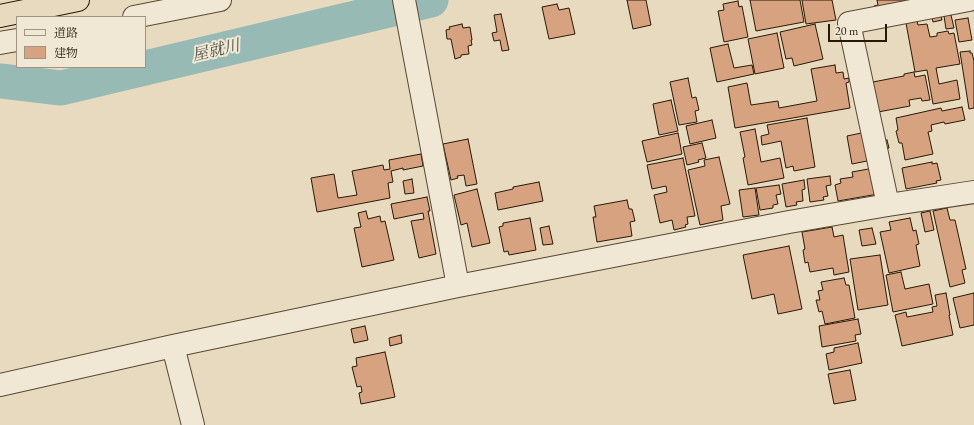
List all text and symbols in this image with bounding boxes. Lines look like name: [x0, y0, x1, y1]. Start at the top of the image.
legend: [16, 16, 146, 68]
scale bar: [830, 16, 889, 42]
text: 20 m: [835, 23, 858, 39]
text: 道路: [54, 25, 78, 41]
water label: 屋就川: [190, 36, 242, 66]
text: 建物: [54, 45, 78, 61]

